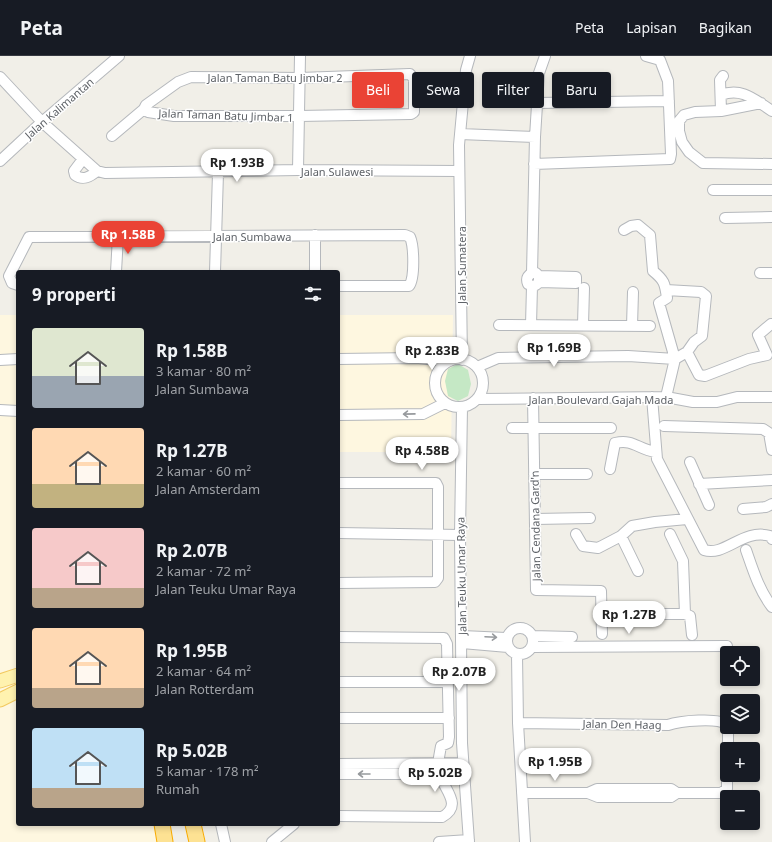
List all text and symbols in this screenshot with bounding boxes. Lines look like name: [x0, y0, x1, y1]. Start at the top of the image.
text: Peta: [20, 15, 63, 41]
text: Peta: [575, 18, 604, 37]
text: Lapisan: [626, 18, 677, 37]
text: Bagikan: [699, 18, 752, 37]
street label: Jalan Taman Batu Jimbar 2: [206, 70, 343, 85]
chip: Beli: [352, 72, 404, 108]
chip: Sewa: [412, 72, 474, 108]
chip: Filter: [482, 72, 544, 108]
chip: Baru: [552, 72, 611, 108]
street label: Jalan Kalimantan: [21, 74, 97, 143]
street label: Jalan Taman Batu Jimbar 1: [157, 105, 294, 125]
pin: Rp 1.93B: [196, 149, 278, 183]
text: Rp 1.93B: [210, 153, 264, 171]
street label: Jalan Sulawesi: [300, 164, 373, 179]
pin: Rp 1.58B: [87, 221, 169, 255]
text: Rp 1.58B: [101, 225, 155, 243]
street label: Jalan Sumatera: [454, 226, 469, 305]
street label: Jalan Sumbawa: [212, 229, 291, 244]
text: 9 properti: [32, 283, 116, 306]
icon: filters: [302, 283, 324, 305]
pin: Rp 1.69B: [513, 334, 595, 368]
pin: Rp 2.83B: [391, 337, 473, 371]
text: Rp 1.69B: [527, 338, 581, 356]
text: Rp 1.58B: [156, 339, 228, 362]
text: Rp 2.83B: [405, 341, 459, 359]
icon: home: [64, 344, 112, 392]
text: 3 kamar · 80 m²: [156, 362, 251, 380]
text: Jalan Sumbawa: [156, 380, 249, 398]
street label: Jalan Boulevard Gajah Mada: [528, 392, 673, 407]
one-way arrow: [403, 410, 416, 418]
pin: Rp 4.58B: [381, 437, 463, 471]
text: Rp 1.27B: [156, 439, 228, 462]
text: Rp 4.58B: [395, 441, 449, 459]
icon: home: [64, 444, 112, 492]
text: 2 kamar · 60 m²: [156, 462, 251, 480]
street label: Jalan Cendana Gard'n: [527, 470, 543, 583]
text: Jalan Amsterdam: [156, 480, 260, 498]
street label: Jalan Teuku Umar Raya: [452, 517, 470, 636]
text: Rp 2.07B: [156, 539, 228, 562]
icon: home: [64, 544, 112, 592]
text: 2 kamar · 72 m²: [156, 562, 251, 580]
text: Jalan Teuku Umar Raya: [156, 580, 296, 598]
pin: Rp 1.27B: [588, 601, 670, 635]
text: Rp 1.27B: [602, 605, 656, 623]
one-way arrow: [484, 634, 497, 641]
text: Rp 1.95B: [156, 639, 228, 662]
icon: home: [64, 644, 112, 692]
map controls: [720, 646, 760, 830]
button: locate: [720, 646, 760, 686]
pin: Rp 2.07B: [418, 658, 500, 692]
text: 2 kamar · 64 m²: [156, 662, 251, 680]
text: Rp 2.07B: [432, 662, 486, 680]
text: Jalan Rotterdam: [156, 680, 254, 698]
button: layers: [720, 694, 760, 734]
street label: Jalan Den Haag: [581, 716, 662, 732]
text: Rp 5.02B: [156, 739, 228, 762]
button: +: [720, 742, 760, 782]
icon: home: [64, 744, 112, 792]
pin: Rp 1.95B: [514, 748, 596, 782]
text: Rp 1.95B: [528, 752, 582, 770]
pin: Rp 5.02B: [394, 759, 476, 793]
text: 5 kamar · 178 m²: [156, 762, 259, 780]
text: Rp 5.02B: [408, 763, 462, 781]
one-way arrow: [358, 770, 371, 778]
text: Rumah: [156, 780, 200, 798]
button: −: [720, 790, 760, 830]

